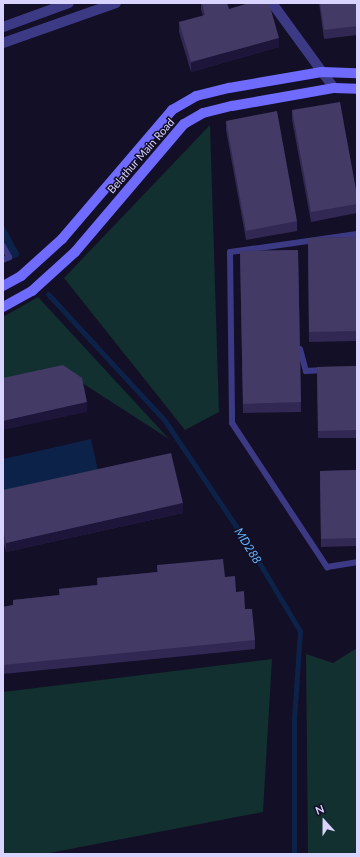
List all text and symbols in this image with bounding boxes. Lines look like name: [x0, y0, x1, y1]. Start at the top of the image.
street label: Belathur Main Road: [105, 116, 177, 196]
water label: MD288: [231, 525, 265, 567]
north arrow: [304, 801, 344, 841]
text: N: [313, 802, 326, 817]

